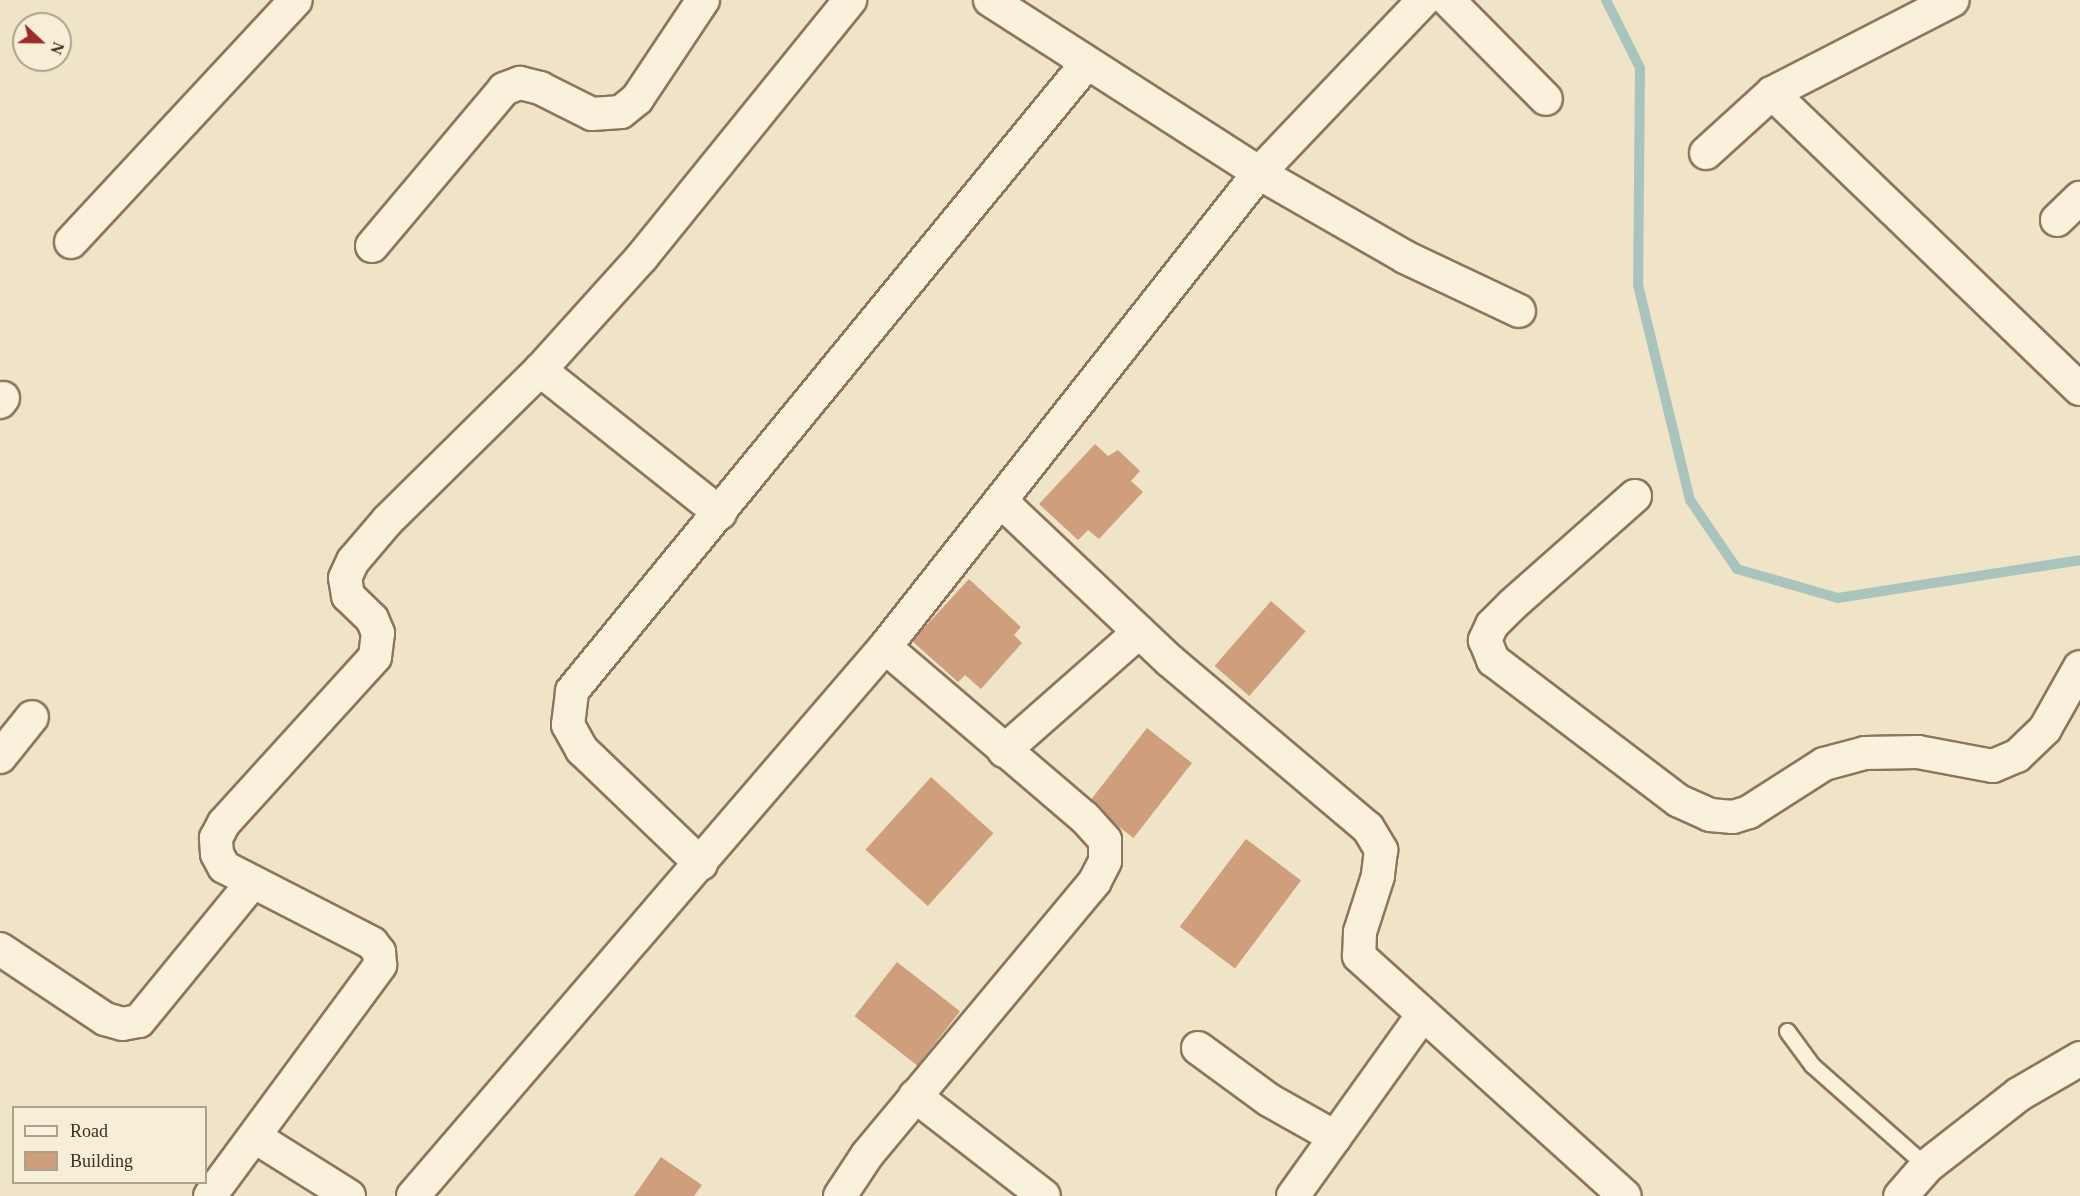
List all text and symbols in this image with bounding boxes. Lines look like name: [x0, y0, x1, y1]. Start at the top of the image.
north arrow: [12, 12, 72, 72]
text: N: [47, 40, 67, 57]
legend: [12, 1106, 207, 1184]
text: Road: [70, 1121, 108, 1141]
text: Building: [70, 1151, 133, 1171]

